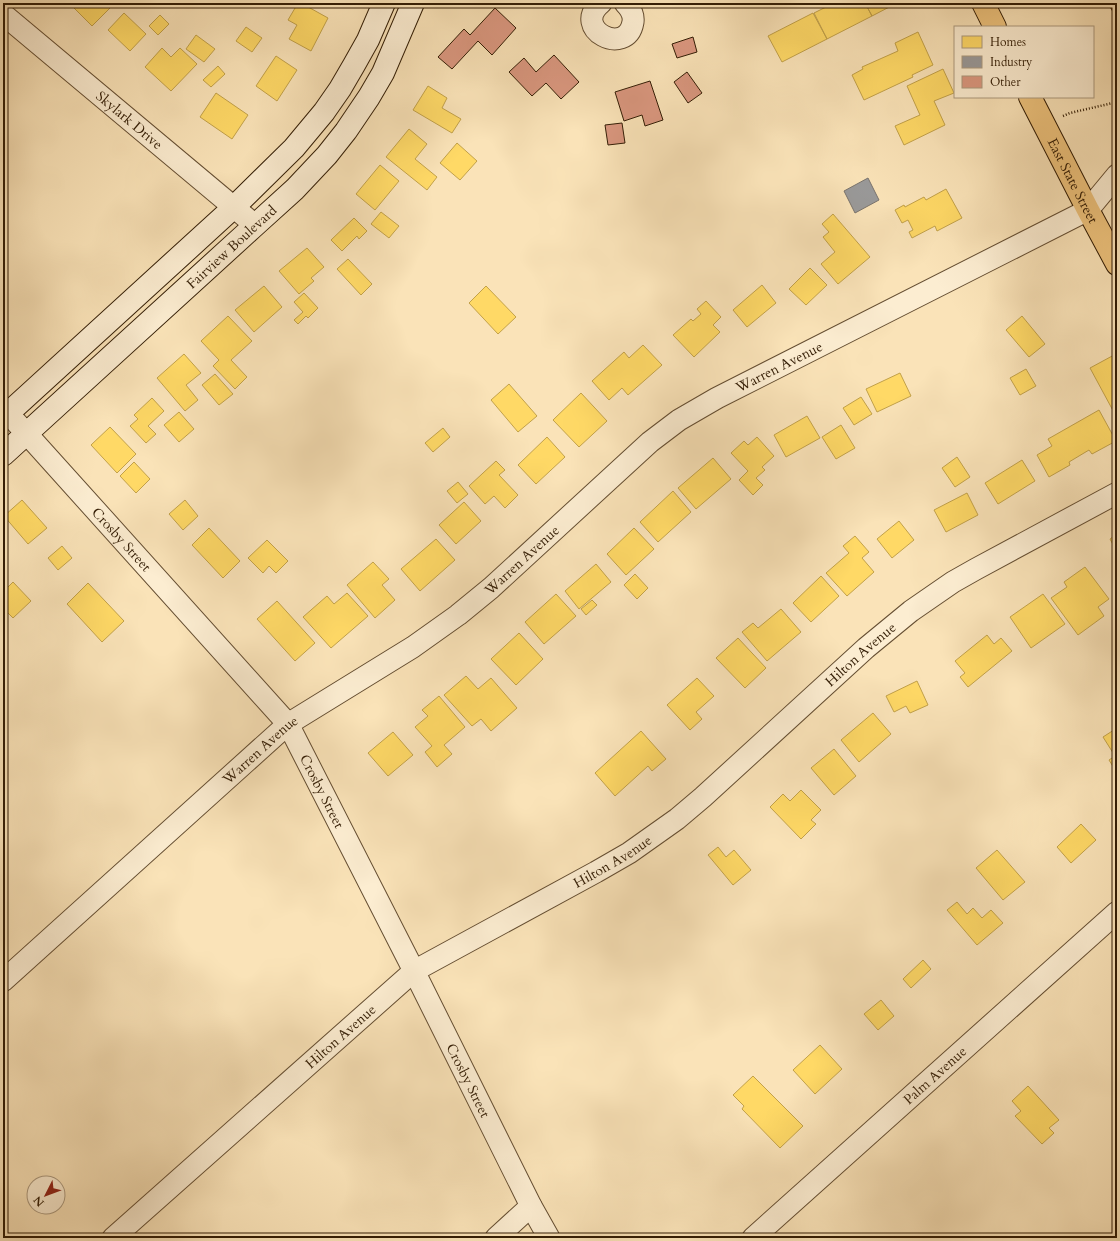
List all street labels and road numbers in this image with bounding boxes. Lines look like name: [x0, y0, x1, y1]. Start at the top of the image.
street label: Skylark Drive: [92, 87, 167, 154]
street label: East State Street: [1043, 135, 1103, 227]
street label: Fairview Boulevard: [182, 201, 281, 293]
street label: Warren Avenue: [731, 337, 826, 398]
street label: Crosby Street: [87, 503, 156, 576]
street label: Warren Avenue: [480, 521, 563, 600]
street label: Hilton Avenue: [821, 618, 900, 691]
street label: Warren Avenue: [218, 711, 302, 789]
street label: Crosby Street: [295, 751, 349, 832]
street label: Hilton Avenue: [570, 831, 656, 893]
street label: Hilton Avenue: [301, 1000, 380, 1073]
street label: Crosby Street: [442, 1040, 495, 1121]
street label: Palm Avenue: [899, 1042, 971, 1109]

